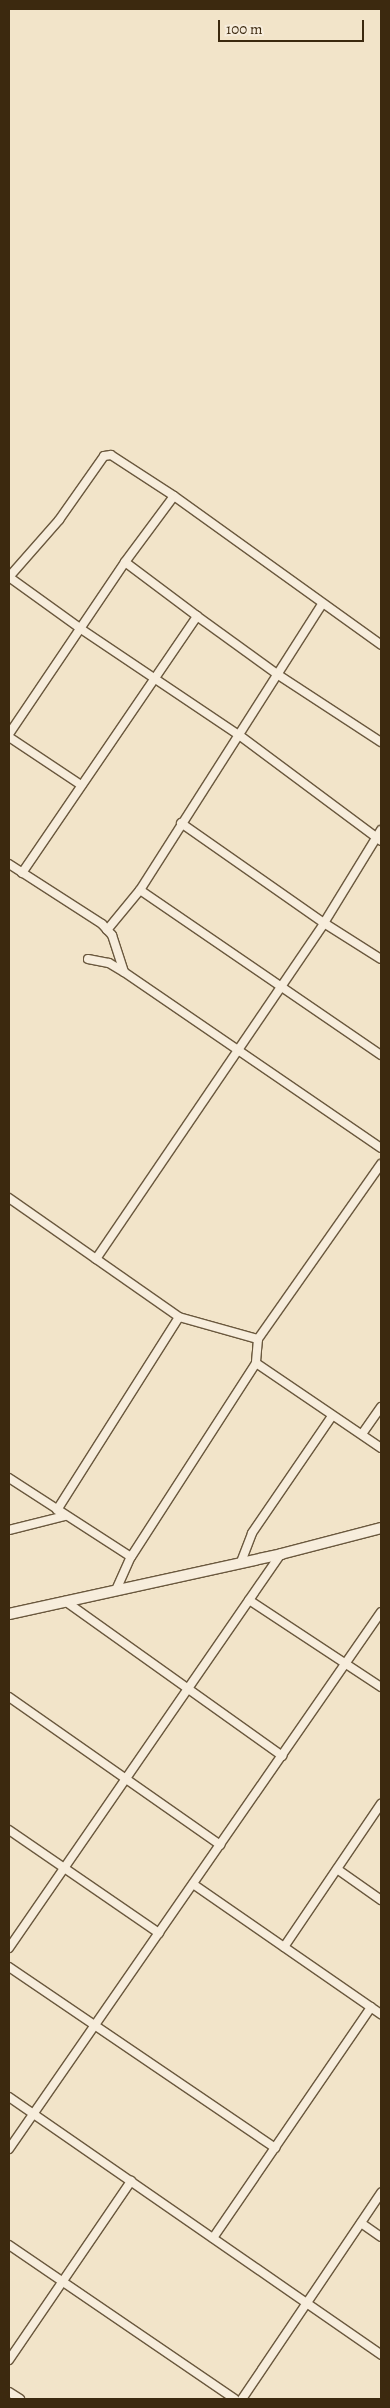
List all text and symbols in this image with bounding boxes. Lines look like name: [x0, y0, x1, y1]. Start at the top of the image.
scale bar: [220, 10, 366, 42]
text: 100 m: [226, 19, 263, 39]

